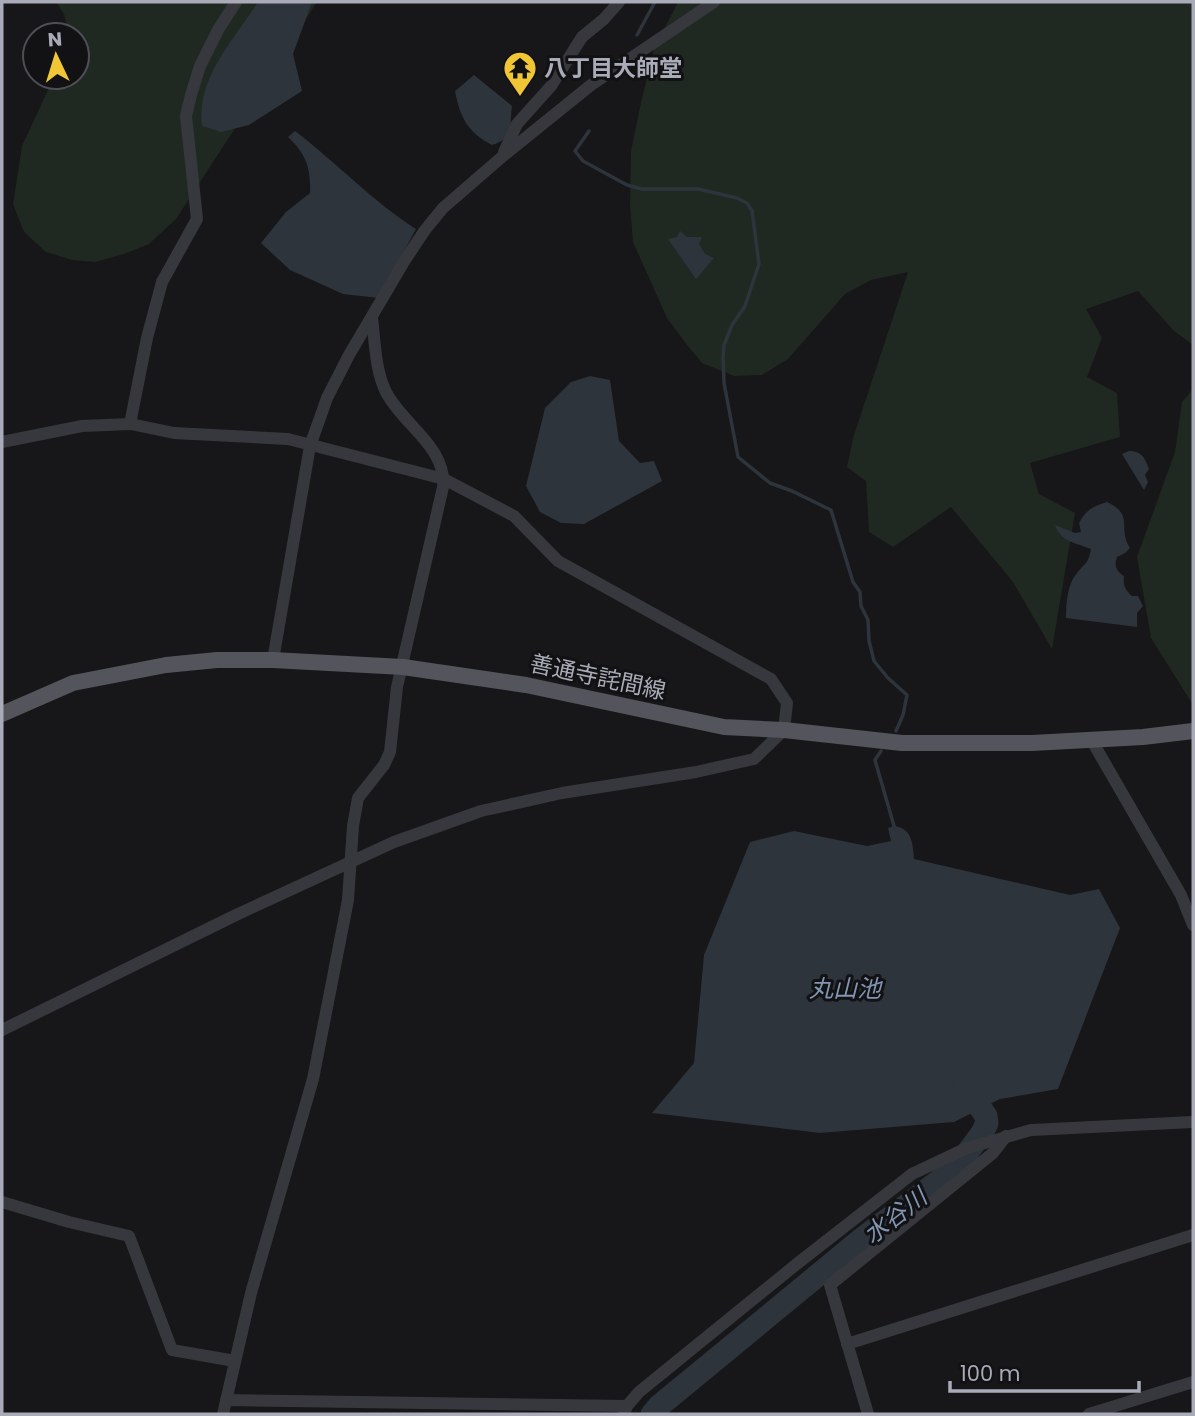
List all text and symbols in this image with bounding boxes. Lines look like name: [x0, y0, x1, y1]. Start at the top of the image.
north arrow: [21, 21, 91, 91]
text: N: [47, 26, 63, 54]
temple icon: 八丁目大師堂: [501, 49, 539, 98]
place label: 八丁目大師堂: [544, 52, 682, 84]
street label: 善通寺詫間線: [527, 647, 669, 707]
water label: 丸山池: [809, 972, 883, 1005]
water label: 水谷川: [856, 1179, 936, 1251]
scale bar: [950, 1350, 1139, 1394]
text: 100 m: [960, 1359, 1020, 1388]

